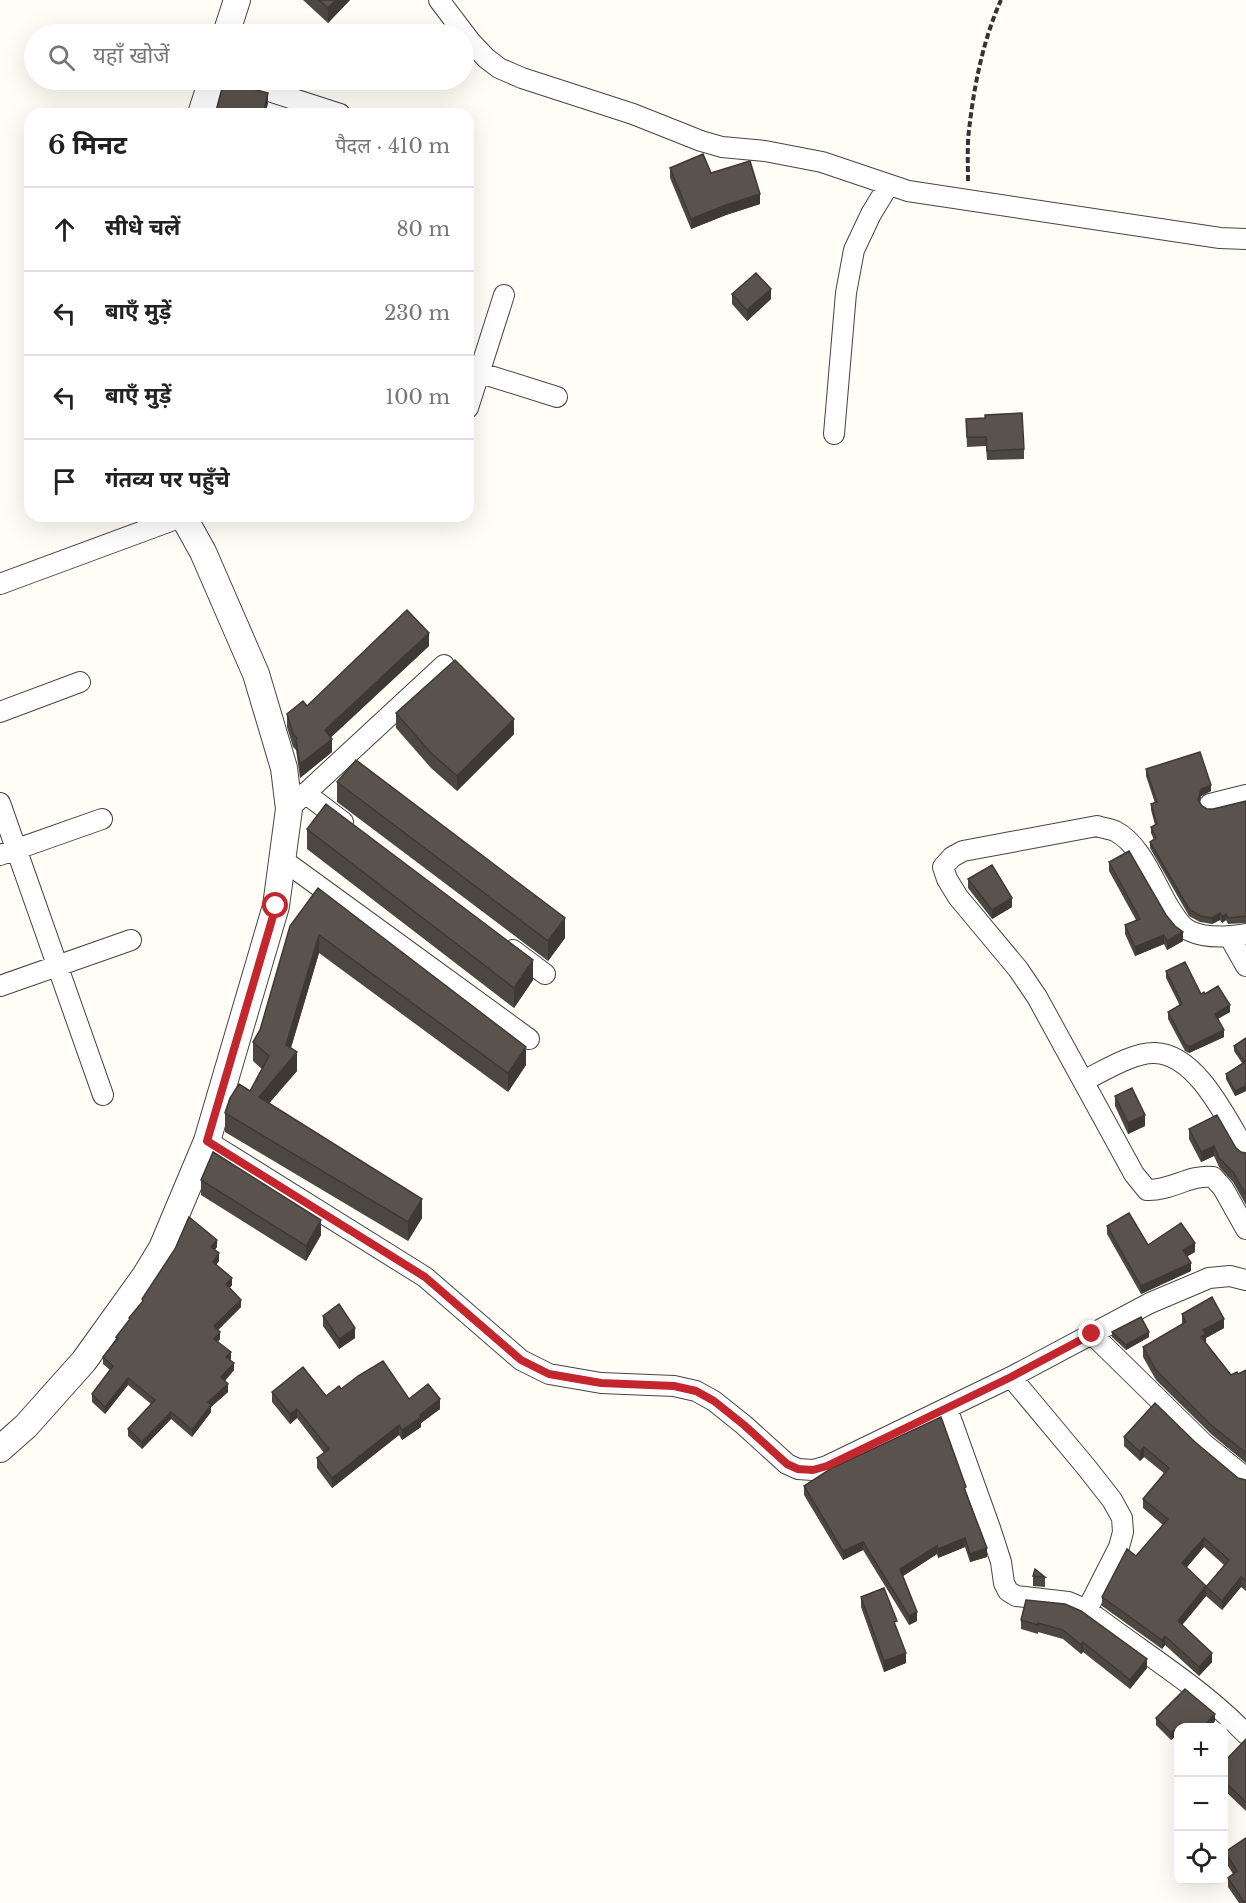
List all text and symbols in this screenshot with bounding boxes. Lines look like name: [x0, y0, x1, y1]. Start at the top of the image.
search box: [24, 24, 474, 90]
icon: search: [45, 41, 78, 74]
text: यहाँ खोजें: [93, 42, 169, 69]
text: 6 मिनट: [48, 129, 127, 161]
text: पैदल · 410 m: [335, 134, 450, 158]
icon: ahead: [48, 213, 81, 246]
text: सीधे चलें: [105, 214, 180, 241]
text: 80 m: [396, 217, 450, 241]
icon: left: [48, 297, 81, 330]
text: बाएँ मुड़ें: [105, 298, 171, 325]
text: 230 m: [384, 301, 450, 325]
icon: left: [48, 381, 81, 414]
text: बाएँ मुड़ें: [105, 382, 171, 409]
text: 100 m: [385, 385, 450, 409]
icon: arrive: [48, 465, 81, 498]
text: गंतव्य पर पहुँचे: [105, 466, 230, 493]
route start: [262, 892, 288, 918]
route end: [1078, 1320, 1104, 1346]
map controls: [1174, 1723, 1228, 1885]
button: +: [1174, 1723, 1228, 1777]
button: −: [1174, 1777, 1228, 1831]
button: locate: [1174, 1831, 1228, 1885]

